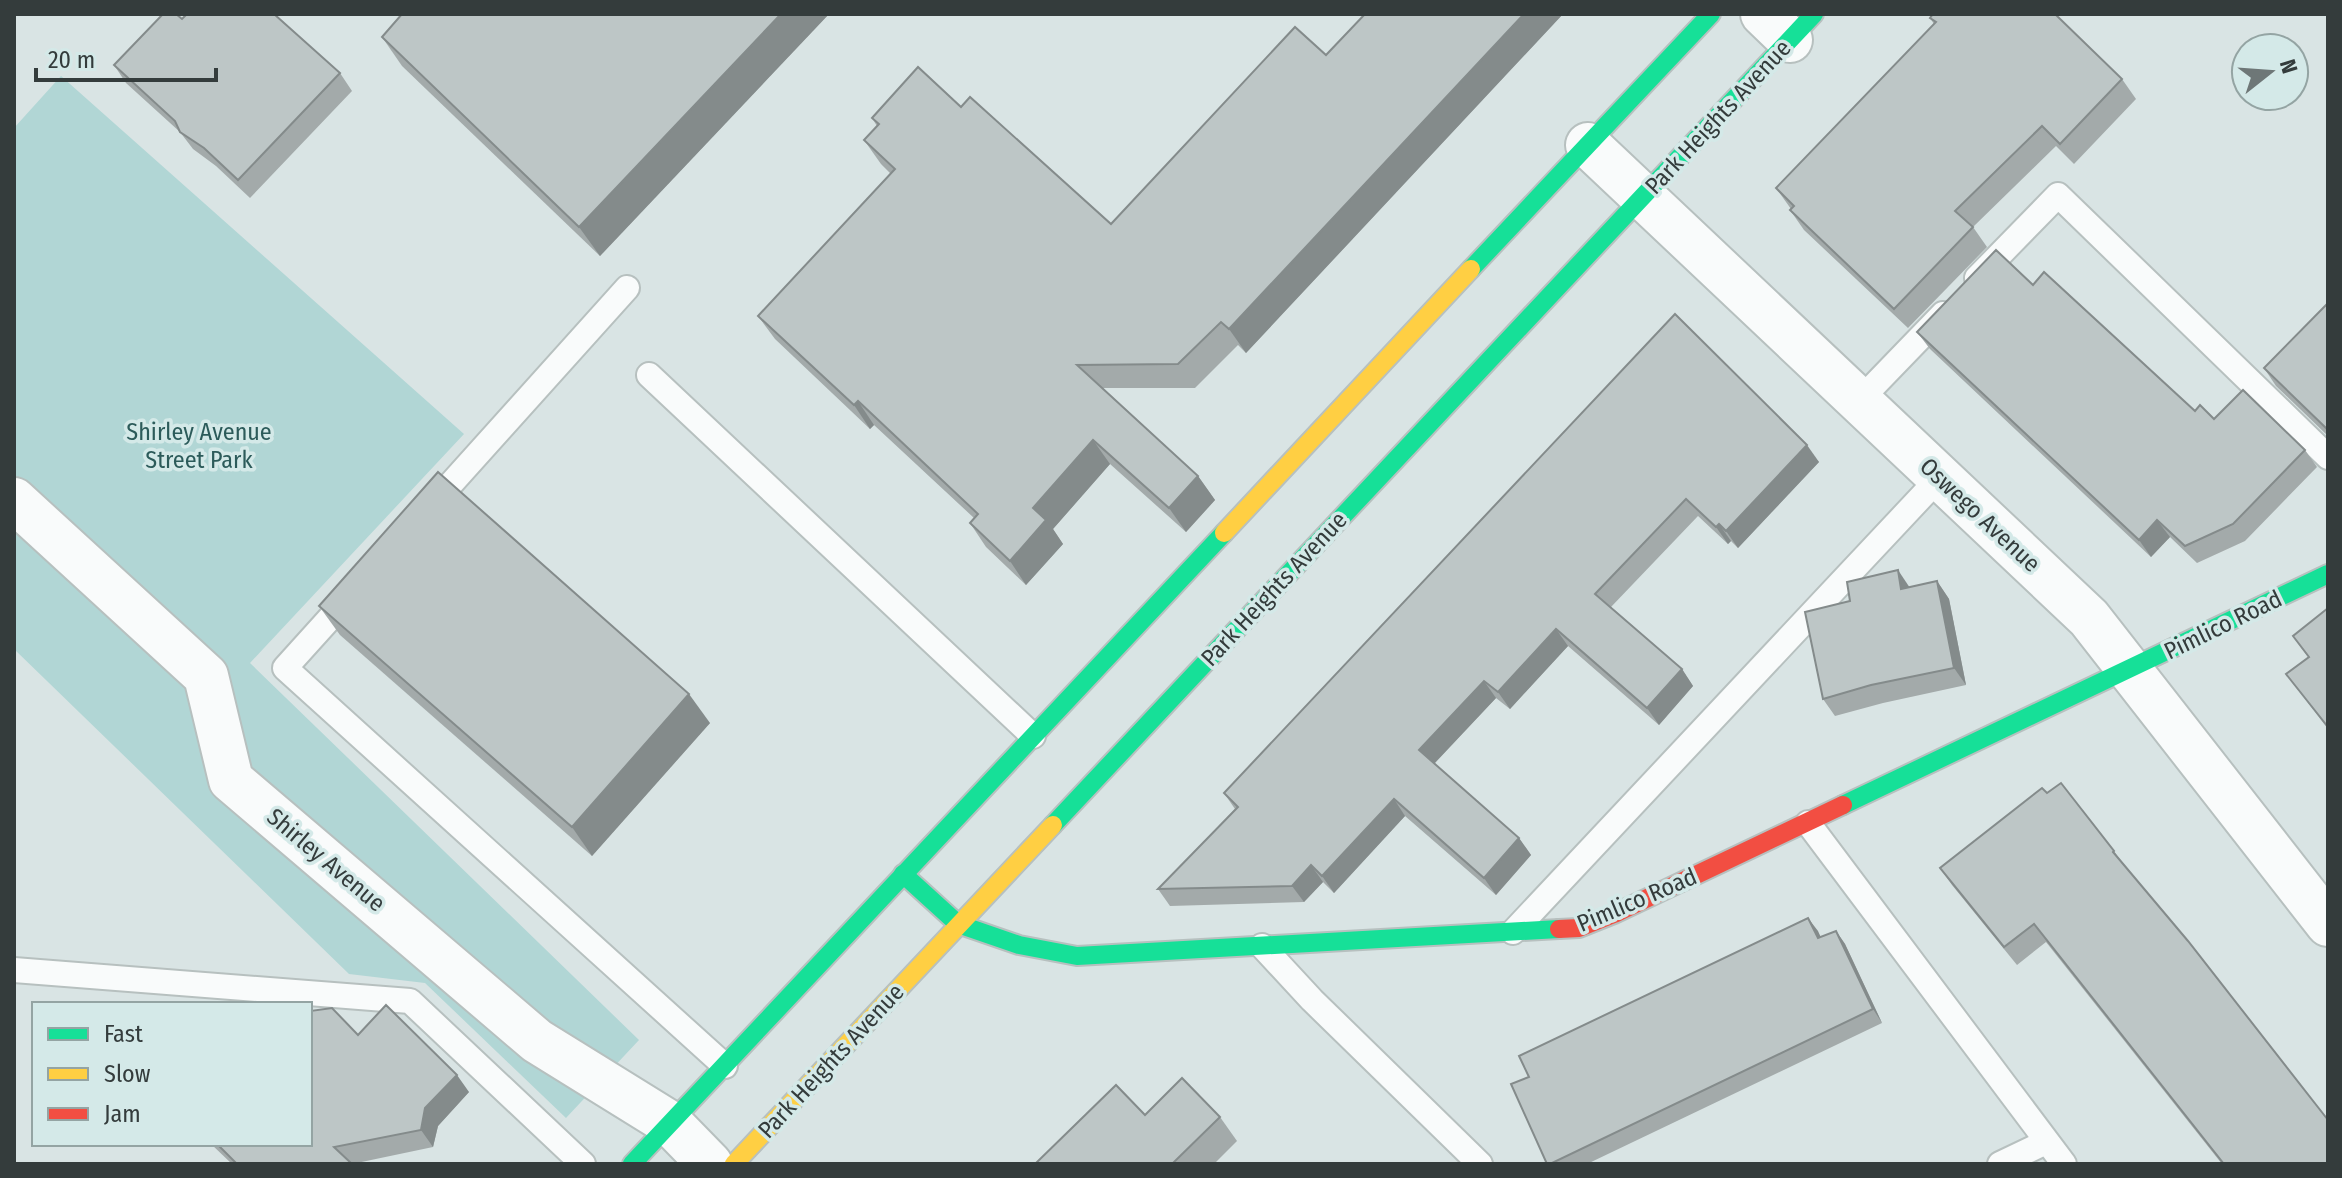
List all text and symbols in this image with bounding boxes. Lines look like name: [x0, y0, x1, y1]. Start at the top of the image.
scale bar: [36, 32, 216, 82]
north arrow: [2230, 32, 2310, 112]
street label: Park Heights Avenue: [1639, 34, 1797, 200]
text: 20 m: [48, 46, 95, 74]
text: N: [2274, 56, 2303, 77]
park label: Shirley Avenue Street Park: [126, 418, 272, 474]
street label: Oswego Avenue: [1914, 452, 2046, 578]
street label: Park Heights Avenue: [1195, 506, 1353, 672]
street label: Pimlico Road: [2160, 585, 2286, 665]
street label: Shirley Avenue: [261, 803, 391, 917]
street label: Pimlico Road: [1573, 862, 1701, 938]
street label: Park Heights Avenue: [752, 978, 910, 1144]
legend: [32, 1002, 312, 1146]
text: Fast: [104, 1020, 143, 1048]
text: Slow: [104, 1060, 151, 1088]
text: Jam: [104, 1100, 141, 1128]

